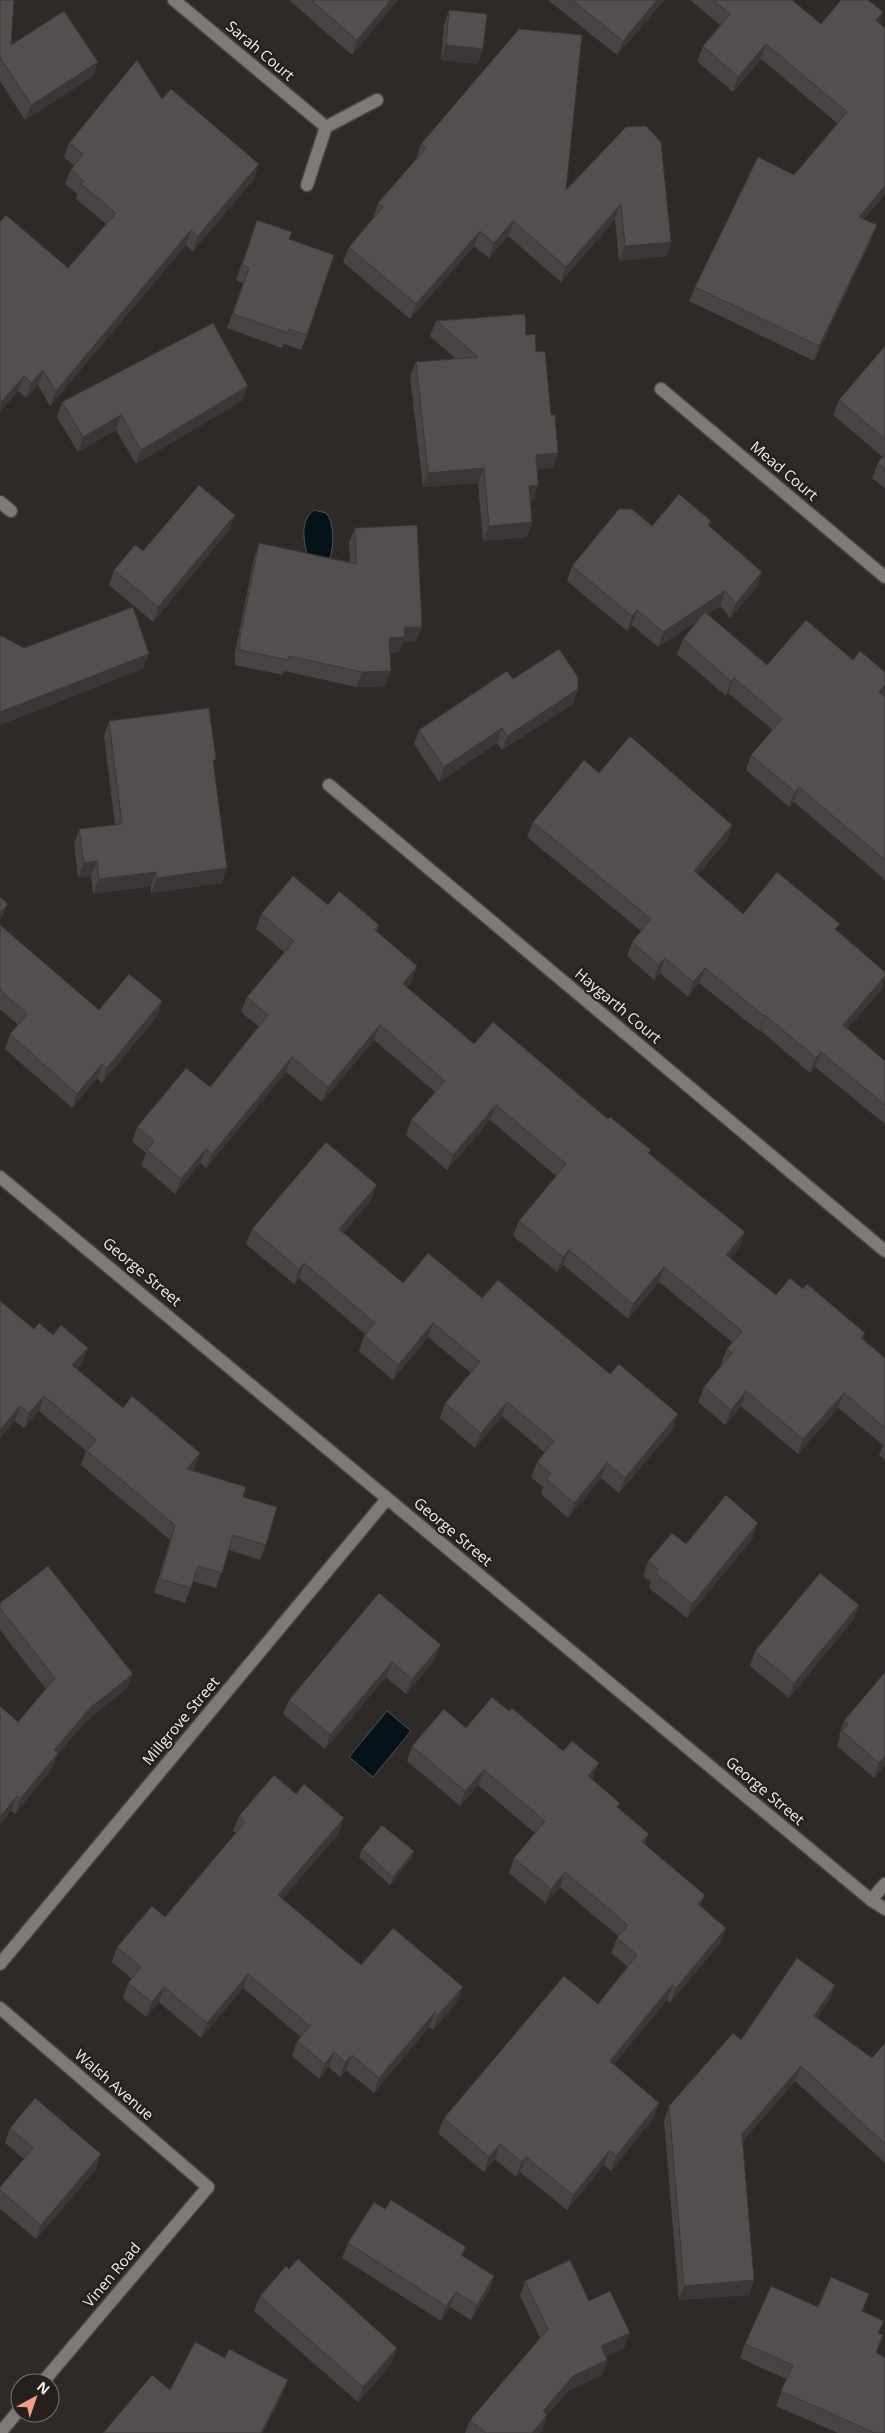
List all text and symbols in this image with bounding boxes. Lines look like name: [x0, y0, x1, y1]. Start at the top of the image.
street label: Sarah Court: [222, 16, 299, 85]
street label: Mead Court: [747, 436, 823, 504]
street label: Haygarth Court: [571, 963, 666, 1047]
street label: George Street: [99, 1232, 186, 1310]
street label: George Street: [410, 1492, 497, 1570]
street label: Millgrove Street: [137, 1672, 223, 1769]
street label: George Street: [722, 1751, 809, 1829]
street label: Walsh Avenue: [71, 2044, 158, 2124]
street label: Vinen Road: [78, 2238, 144, 2311]
north arrow: [10, 2373, 60, 2423]
text: N: [33, 2377, 54, 2399]

